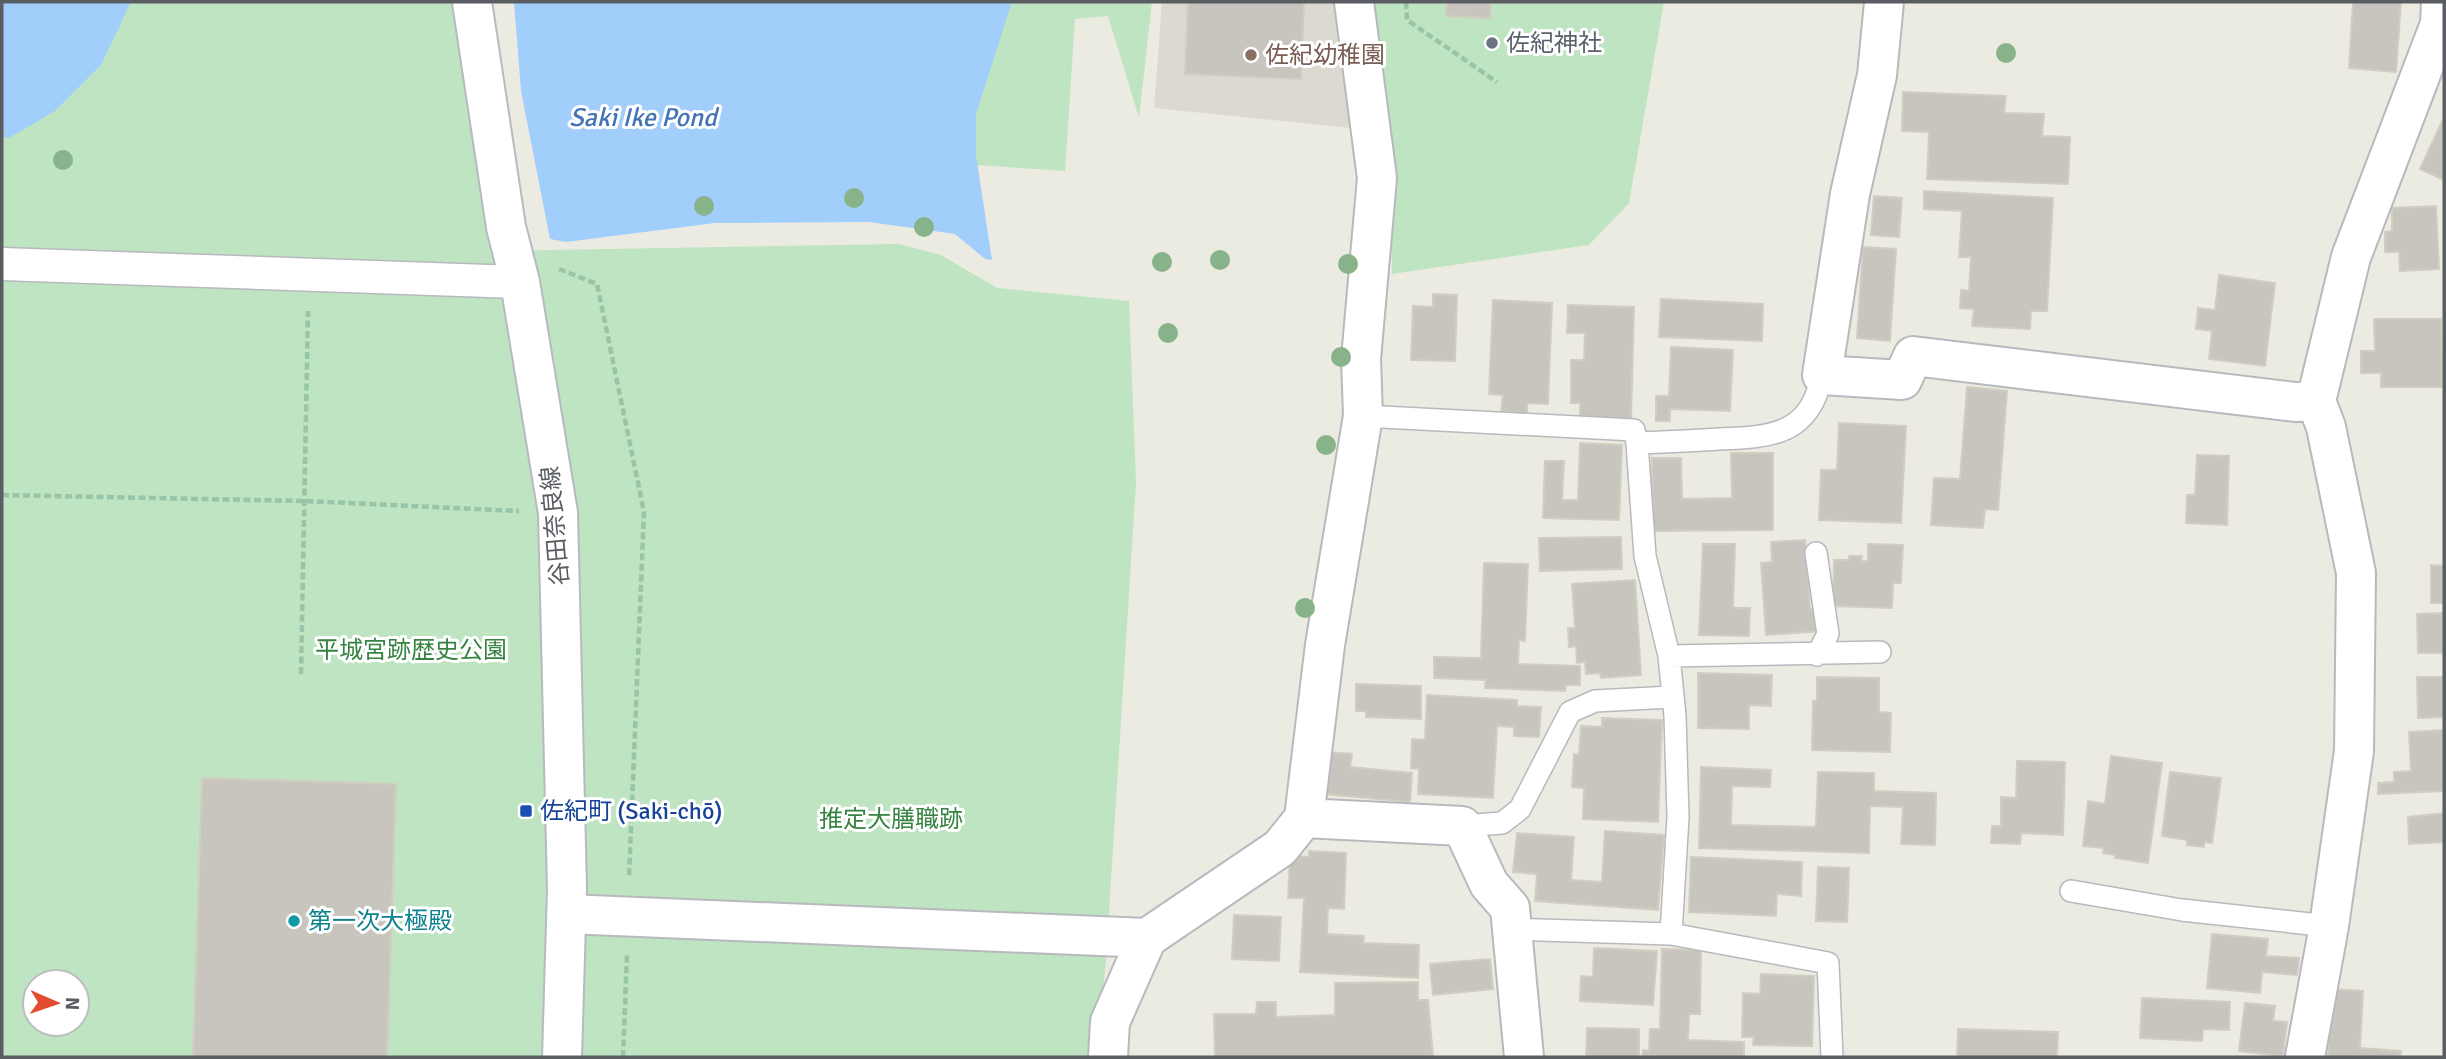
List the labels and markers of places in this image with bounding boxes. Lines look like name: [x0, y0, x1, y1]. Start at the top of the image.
place label: 佐紀神社: [1506, 28, 1602, 58]
marker: 佐紀神社: [1484, 35, 1500, 51]
place label: 佐紀幼稚園: [1265, 40, 1385, 70]
marker: 佐紀幼稚園: [1243, 47, 1259, 63]
place label: 佐紀町 (Saki-chō): [540, 796, 722, 826]
marker: 佐紀町 (Saki-chō): [518, 803, 534, 819]
place label: 第一次大極殿: [308, 906, 452, 936]
marker: 第一次大極殿: [286, 913, 302, 929]

